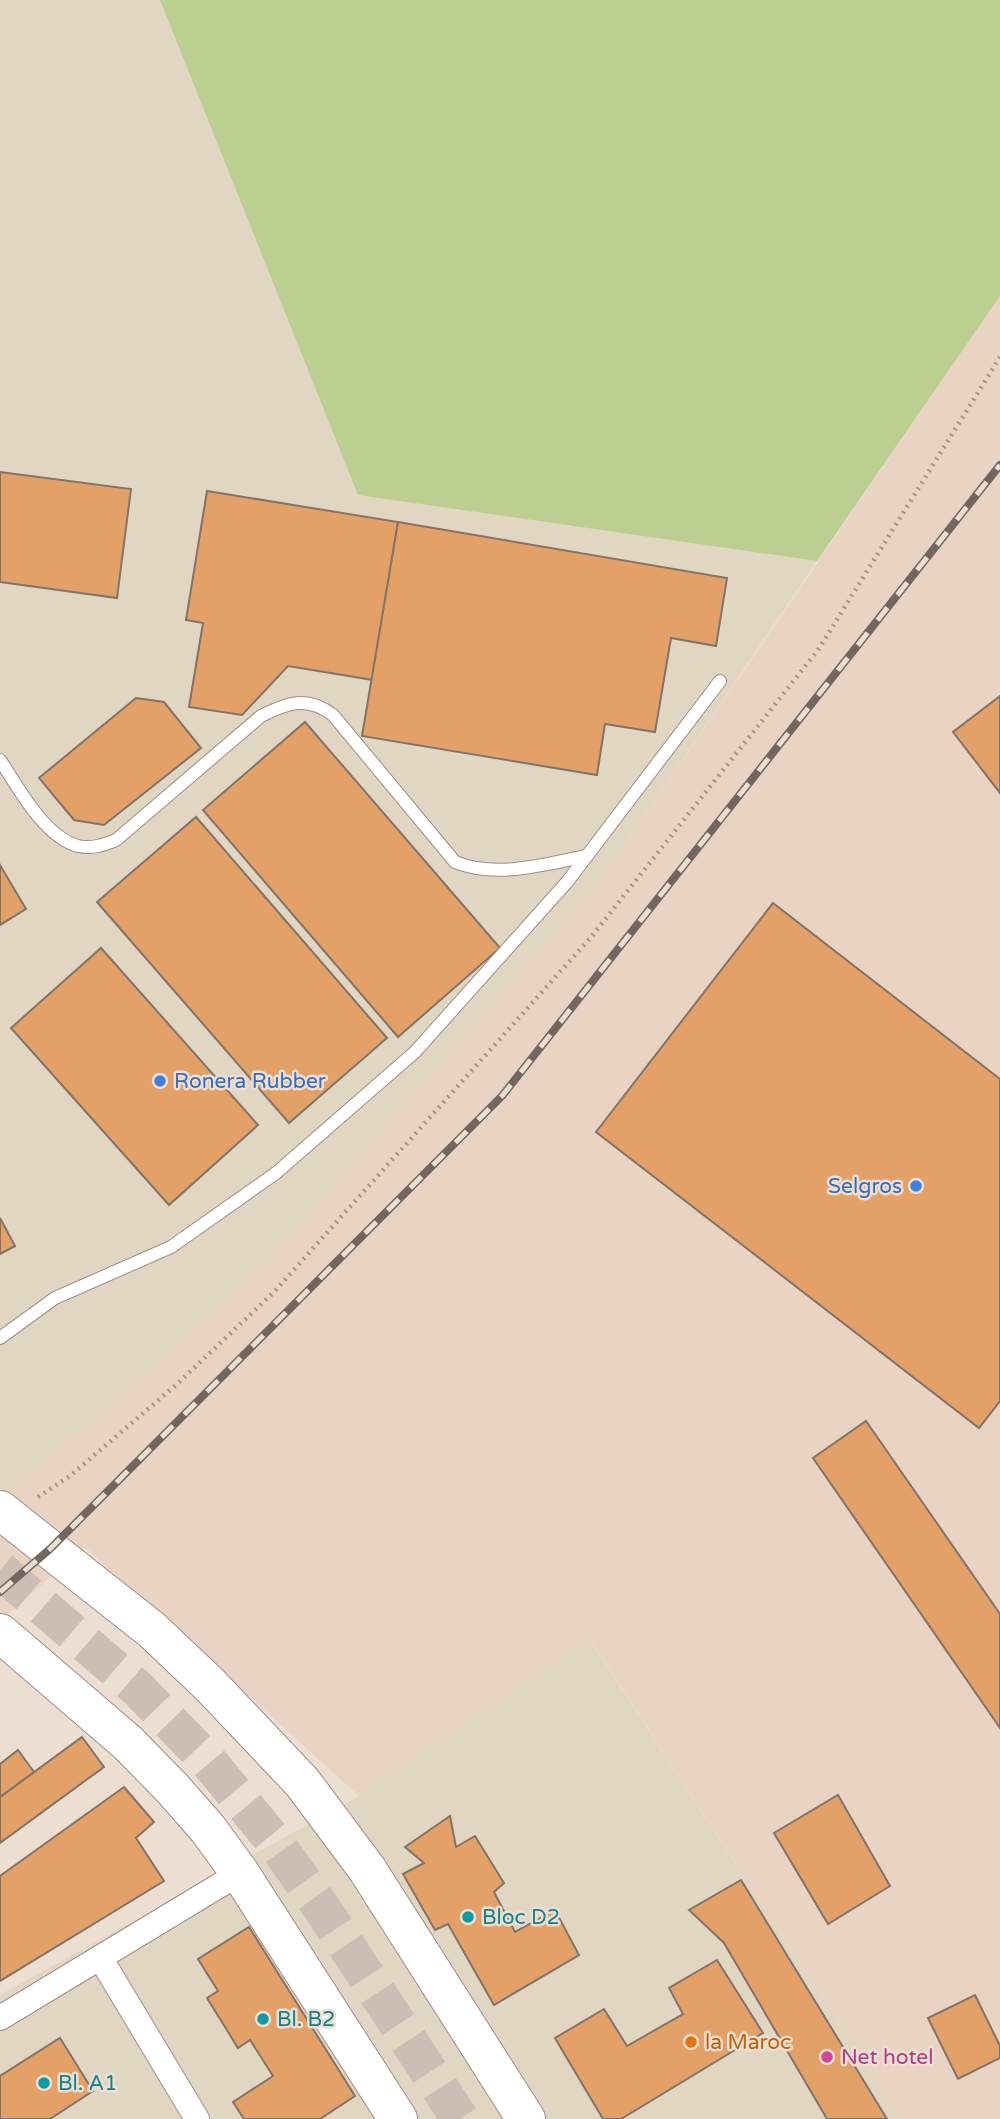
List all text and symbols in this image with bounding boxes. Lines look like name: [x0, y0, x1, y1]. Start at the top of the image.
place label: Ronera Rubber: [174, 1069, 326, 1094]
marker: Ronera Rubber: [152, 1073, 168, 1089]
place label: Selgros: [828, 1174, 902, 1199]
marker: Selgros: [908, 1178, 924, 1194]
place label: Bloc D2: [482, 1905, 560, 1930]
marker: Bloc D2: [460, 1909, 476, 1925]
place label: Bl. B2: [277, 2007, 335, 2032]
marker: Bl. B2: [255, 2011, 271, 2027]
place label: la Maroc: [705, 2030, 791, 2055]
marker: la Maroc: [683, 2034, 699, 2050]
place label: Net hotel: [841, 2045, 933, 2070]
marker: Net hotel: [819, 2049, 835, 2065]
place label: Bl. A1: [58, 2071, 117, 2096]
marker: Bl. A1: [36, 2075, 52, 2091]

